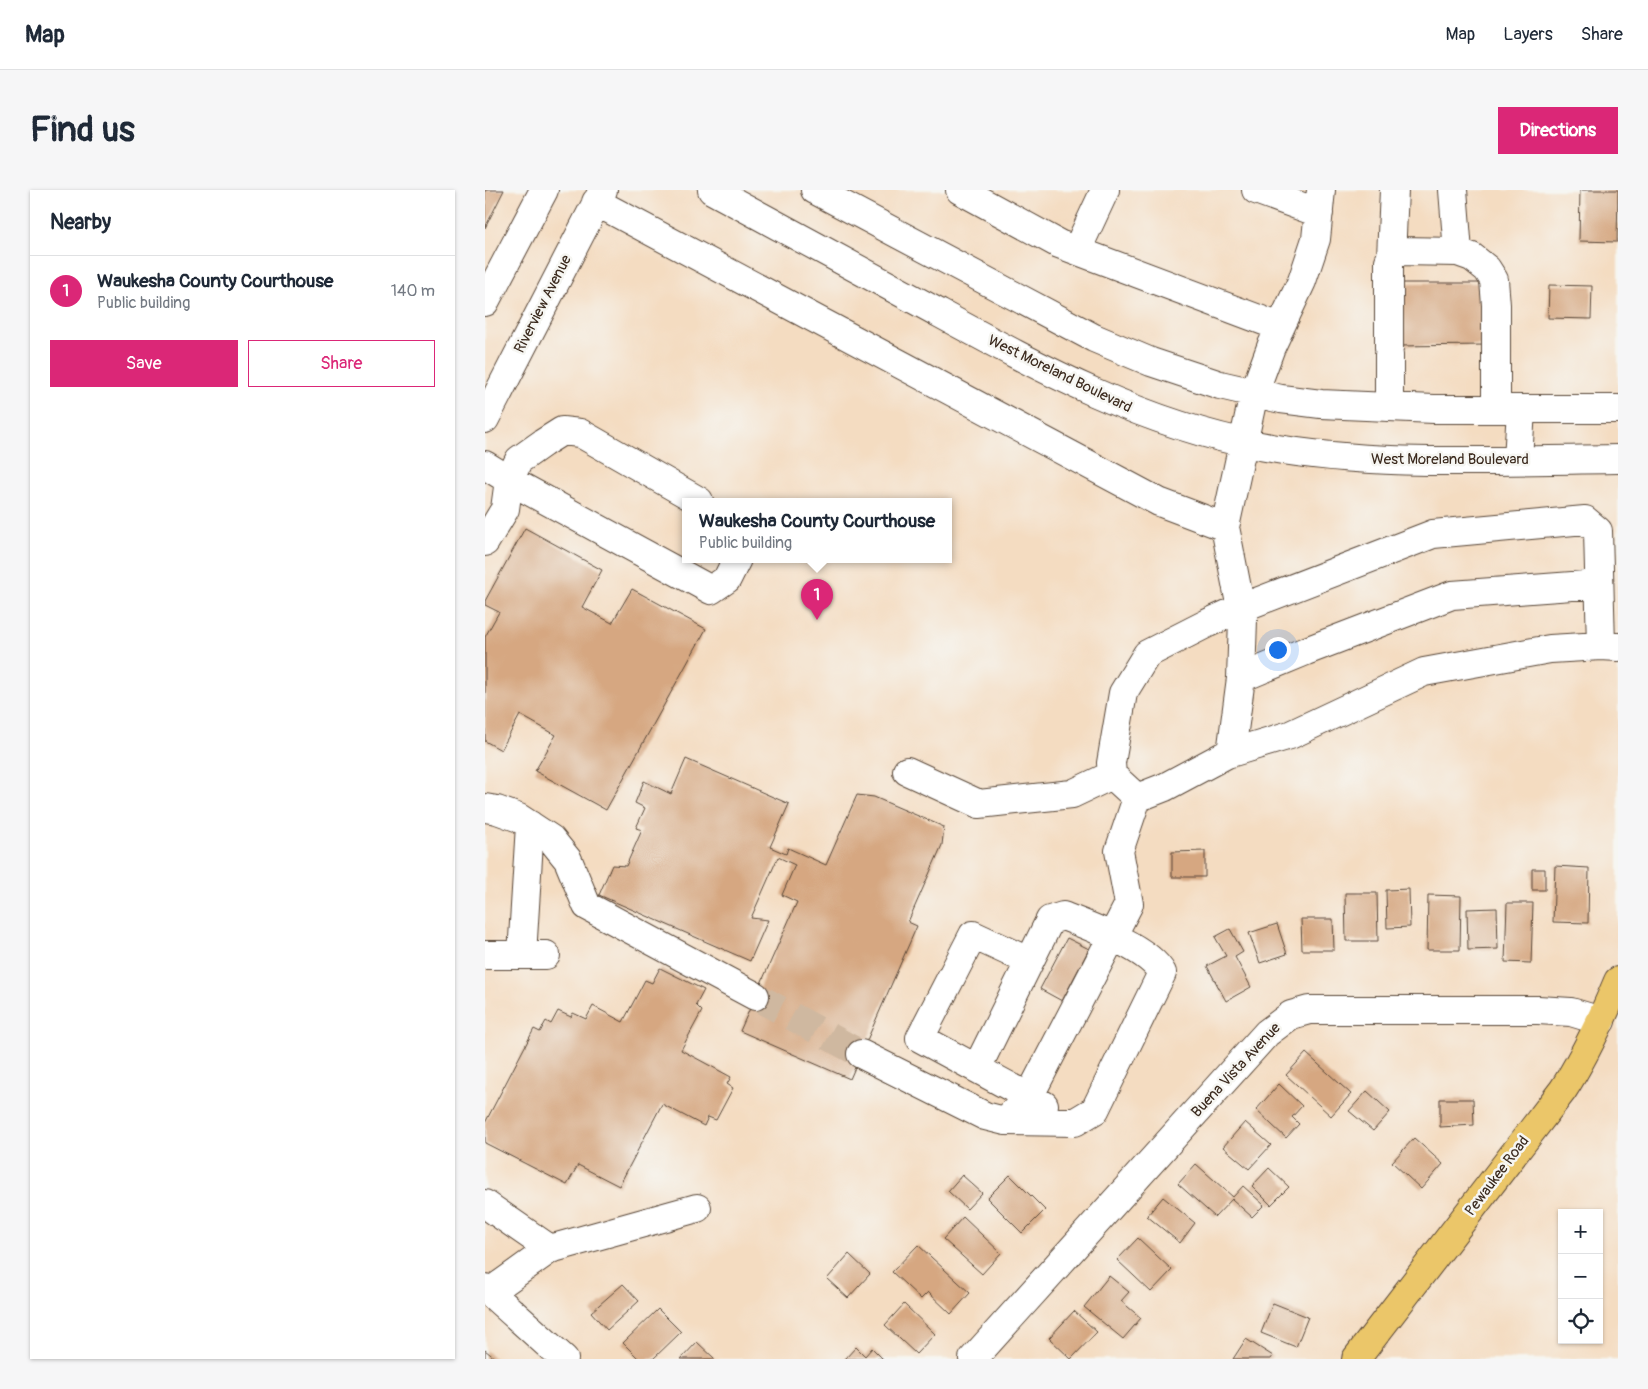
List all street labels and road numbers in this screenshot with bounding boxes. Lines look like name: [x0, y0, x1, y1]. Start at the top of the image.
street label: Riverview Avenue: [510, 251, 576, 356]
street label: West Moreland Boulevard: [985, 331, 1135, 417]
street label: West Moreland Boulevard: [1371, 450, 1529, 469]
street label: Buena Vista Avenue: [1187, 1018, 1285, 1121]
street label: Pewaukee Road: [1461, 1132, 1533, 1220]

